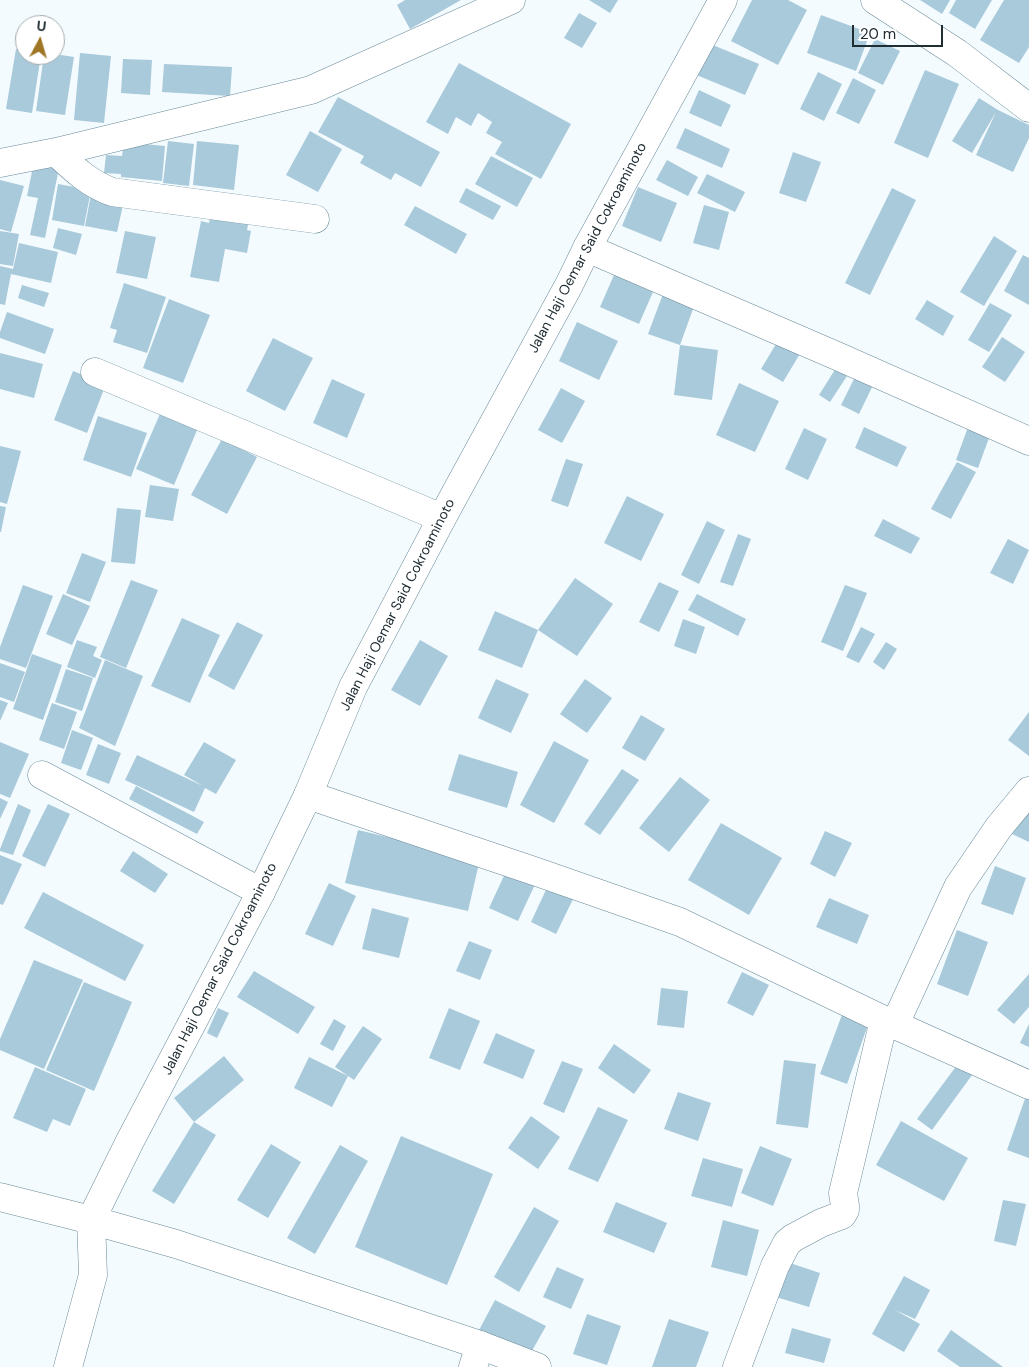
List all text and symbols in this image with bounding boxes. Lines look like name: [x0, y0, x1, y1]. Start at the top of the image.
north arrow: [15, 15, 65, 65]
scale bar: [854, 15, 945, 47]
text: U: [36, 17, 47, 36]
text: 20 m: [860, 24, 896, 44]
street label: Jalan Haji Oemar Said Cokroaminoto: [525, 140, 651, 356]
street label: Jalan Haji Oemar Said Cokroaminoto: [337, 496, 459, 714]
street label: Jalan Haji Oemar Said Cokroaminoto: [159, 860, 281, 1078]

